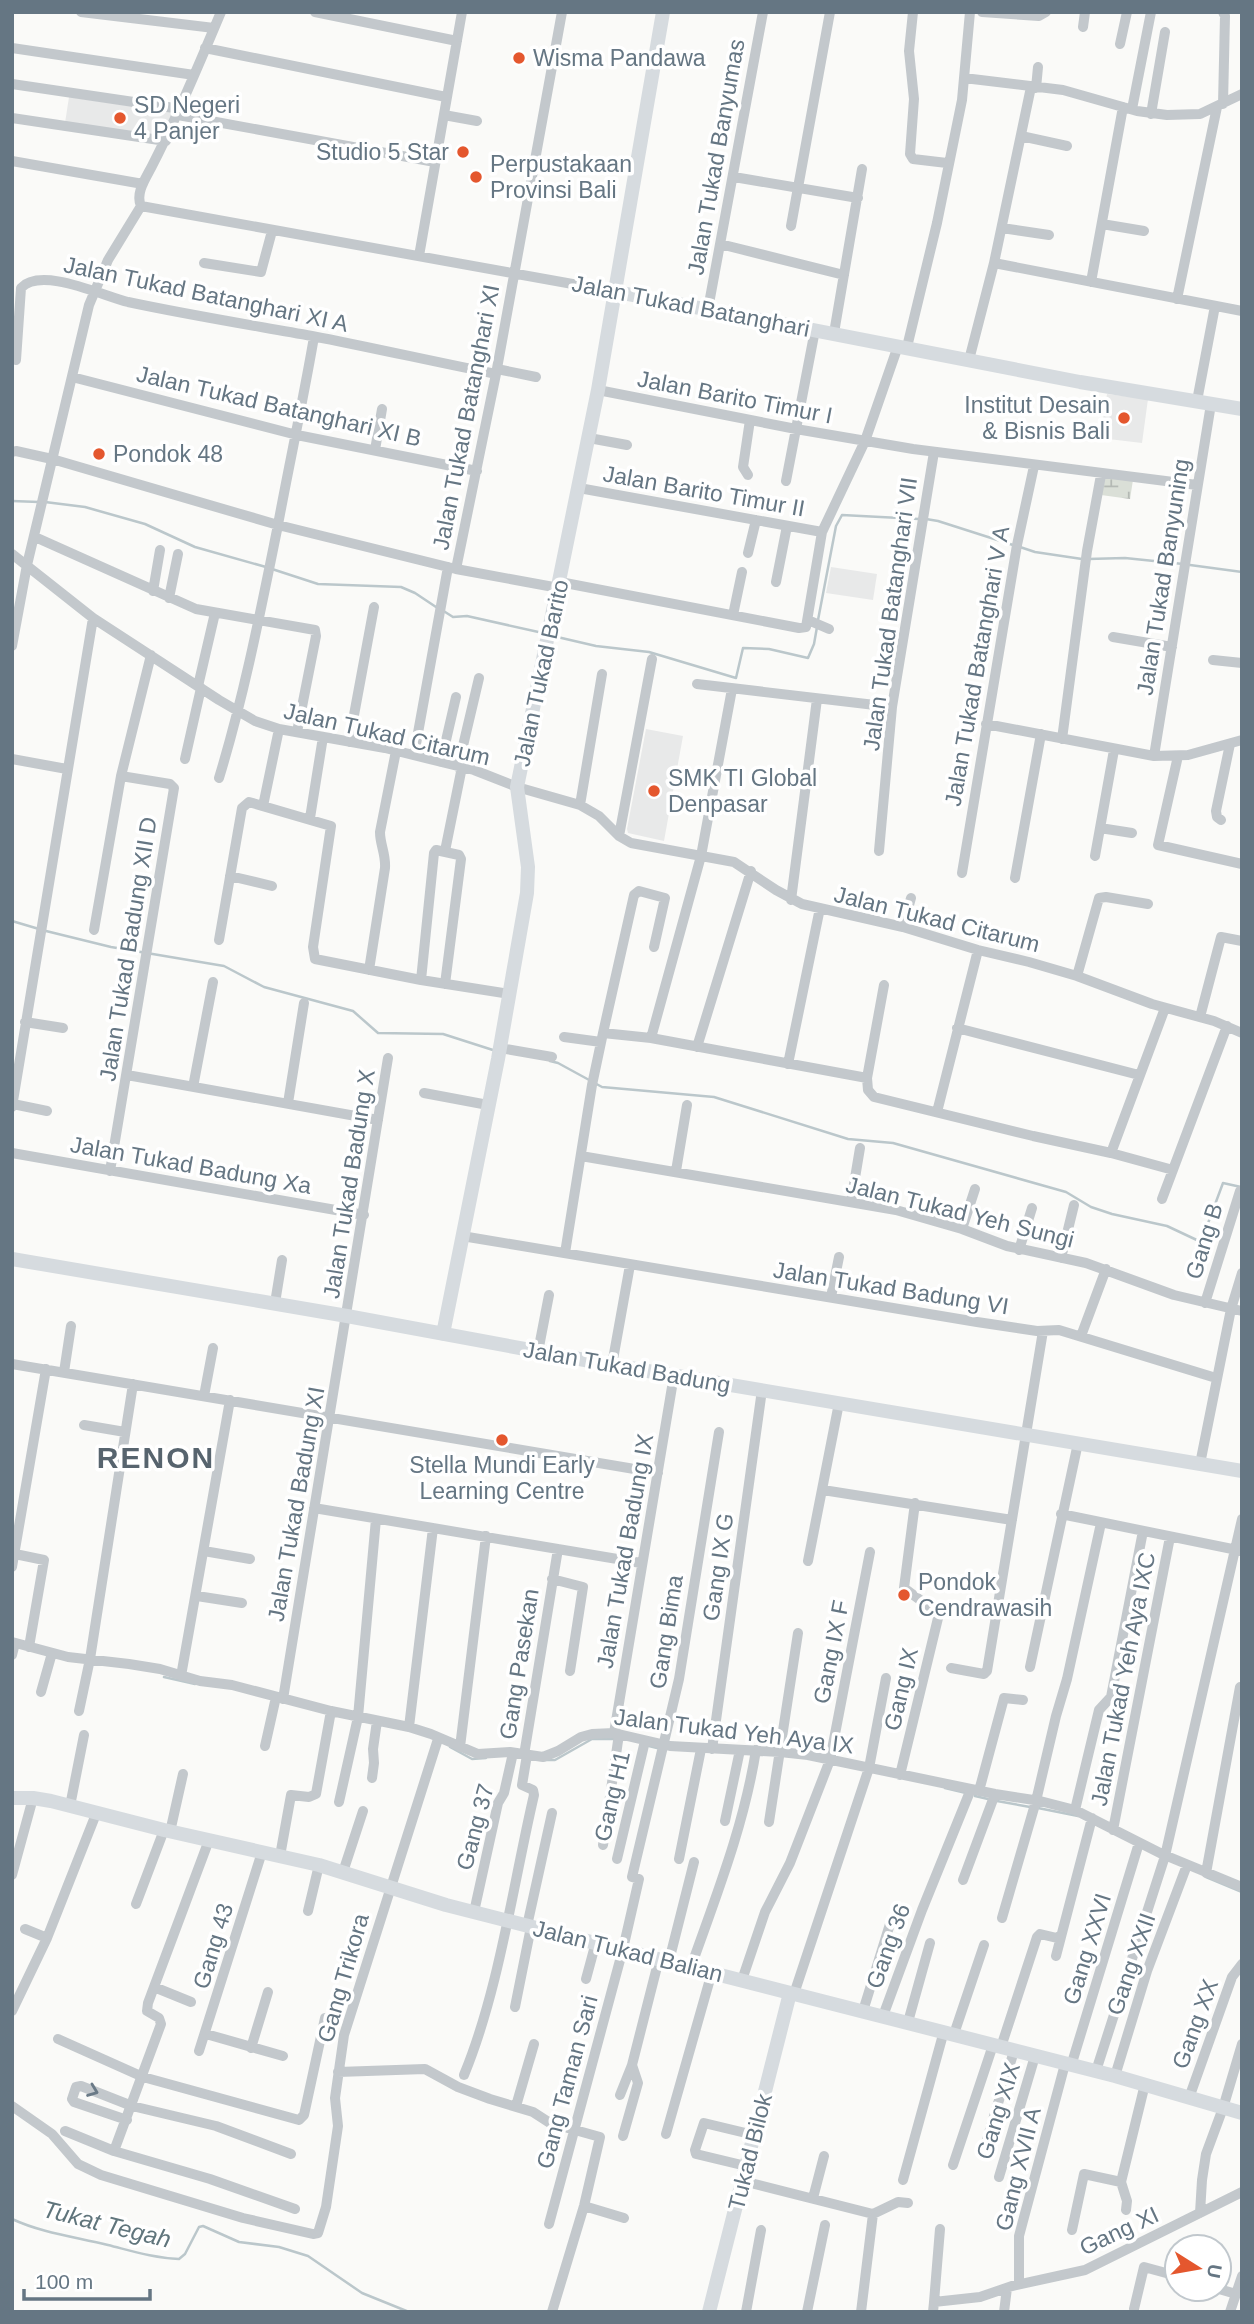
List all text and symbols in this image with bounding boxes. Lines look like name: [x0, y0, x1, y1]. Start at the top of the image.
street label: Jalan Tukad Banyumas: [682, 37, 750, 277]
place label: Wisma Pandawa: [533, 45, 706, 71]
marker: Wisma Pandawa: [511, 50, 527, 66]
place label: SD Negeri 4 Panjer: [134, 92, 240, 144]
marker: SD Negeri 4 Panjer: [112, 110, 128, 126]
place label: Studio 5 Star: [316, 139, 449, 165]
marker: Studio 5 Star: [455, 144, 471, 160]
place label: Perpustakaan Provinsi Bali: [490, 151, 632, 203]
marker: Perpustakaan Provinsi Bali: [468, 169, 484, 185]
street label: Jalan Tukad Batanghari XI A: [61, 251, 351, 337]
street label: Jalan Tukad Batanghari: [570, 270, 812, 342]
street label: Jalan Tukad Batanghari XI: [427, 282, 505, 552]
street label: Jalan Tukad Batanghari XI B: [134, 361, 424, 451]
street label: Jalan Barito Timur I: [635, 365, 835, 429]
place label: Institut Desain & Bisnis Bali: [964, 392, 1110, 444]
marker: Institut Desain & Bisnis Bali: [1116, 410, 1132, 426]
place label: Pondok 48: [113, 441, 223, 467]
marker: Pondok 48: [91, 446, 107, 462]
street label: Jalan Tukad Banyuning: [1131, 457, 1195, 697]
street label: Jalan Barito Timur II: [601, 460, 807, 522]
street label: Jalan Tukad Batanghari VII: [858, 475, 922, 753]
street label: Jalan Tukad Batanghari V A: [940, 523, 1015, 808]
street label: Jalan Tukad Barito: [508, 577, 574, 769]
street label: Jalan Tukad Citarum: [281, 698, 493, 770]
place label: SMK TI Global Denpasar: [668, 765, 817, 817]
marker: SMK TI Global Denpasar: [646, 783, 662, 799]
street label: Jalan Tukad Badung XII D: [94, 815, 162, 1083]
street label: Jalan Tukad Citarum: [832, 881, 1042, 957]
street label: Jalan Tukad Badung X: [318, 1068, 380, 1300]
street label: Jalan Tukad Badung Xa: [68, 1131, 314, 1199]
street label: Jalan Tukad Yeh Sungi: [843, 1171, 1077, 1253]
street label: Gang B: [1180, 1200, 1228, 1282]
street label: Jalan Tukad Badung VI: [772, 1257, 1010, 1319]
street label: Jalan Tukad Badung: [521, 1336, 733, 1398]
street label: Jalan Tukad Badung XI: [263, 1385, 329, 1623]
marker: Stella Mundi Early Learning Centre: [494, 1432, 510, 1448]
street label: Jalan Tukad Badung IX: [592, 1432, 658, 1670]
district label: RENON: [97, 1441, 215, 1474]
place label: Stella Mundi Early Learning Centre: [409, 1452, 595, 1504]
street label: Gang IX G: [698, 1511, 738, 1623]
street label: Jalan Tukad Yeh Aya IXC: [1086, 1550, 1160, 1808]
place label: Pondok Cendrawasih: [918, 1569, 1052, 1621]
street label: Gang Bima: [644, 1573, 688, 1691]
street label: Gang Pasekan: [494, 1587, 544, 1741]
marker: Pondok Cendrawasih: [896, 1587, 912, 1603]
street label: Gang IX F: [808, 1598, 854, 1706]
street label: Gang IX: [879, 1645, 923, 1733]
street label: Jalan Tukad Yeh Aya IX: [613, 1703, 855, 1759]
street label: Gang H1: [589, 1748, 635, 1844]
street label: Gang 37: [451, 1781, 499, 1873]
street label: Gang XXVI: [1058, 1890, 1116, 2008]
street label: Gang 43: [188, 1900, 238, 1992]
street label: Gang 36: [861, 1900, 915, 1992]
street label: Gang Trikora: [312, 1910, 374, 2045]
street label: Gang XXII: [1101, 1910, 1161, 2018]
street label: Jalan Tukad Balian: [531, 1915, 725, 1987]
street label: Gang XX: [1167, 1976, 1223, 2072]
street label: Gang Taman Sari: [531, 1992, 603, 2172]
street label: Gang XIX: [971, 2060, 1025, 2162]
one-way arrow: [86, 2083, 98, 2097]
street label: Tukad Bilok: [723, 2090, 777, 2213]
street label: Gang XVII A: [990, 2104, 1046, 2234]
water label: Tukat Tegah: [40, 2195, 174, 2253]
street label: Gang XI: [1075, 2201, 1163, 2261]
north arrow: [1163, 2233, 1233, 2303]
scale bar: [24, 2258, 150, 2302]
text: U: [1203, 2262, 1226, 2280]
text: 100 m: [35, 2270, 93, 2293]

